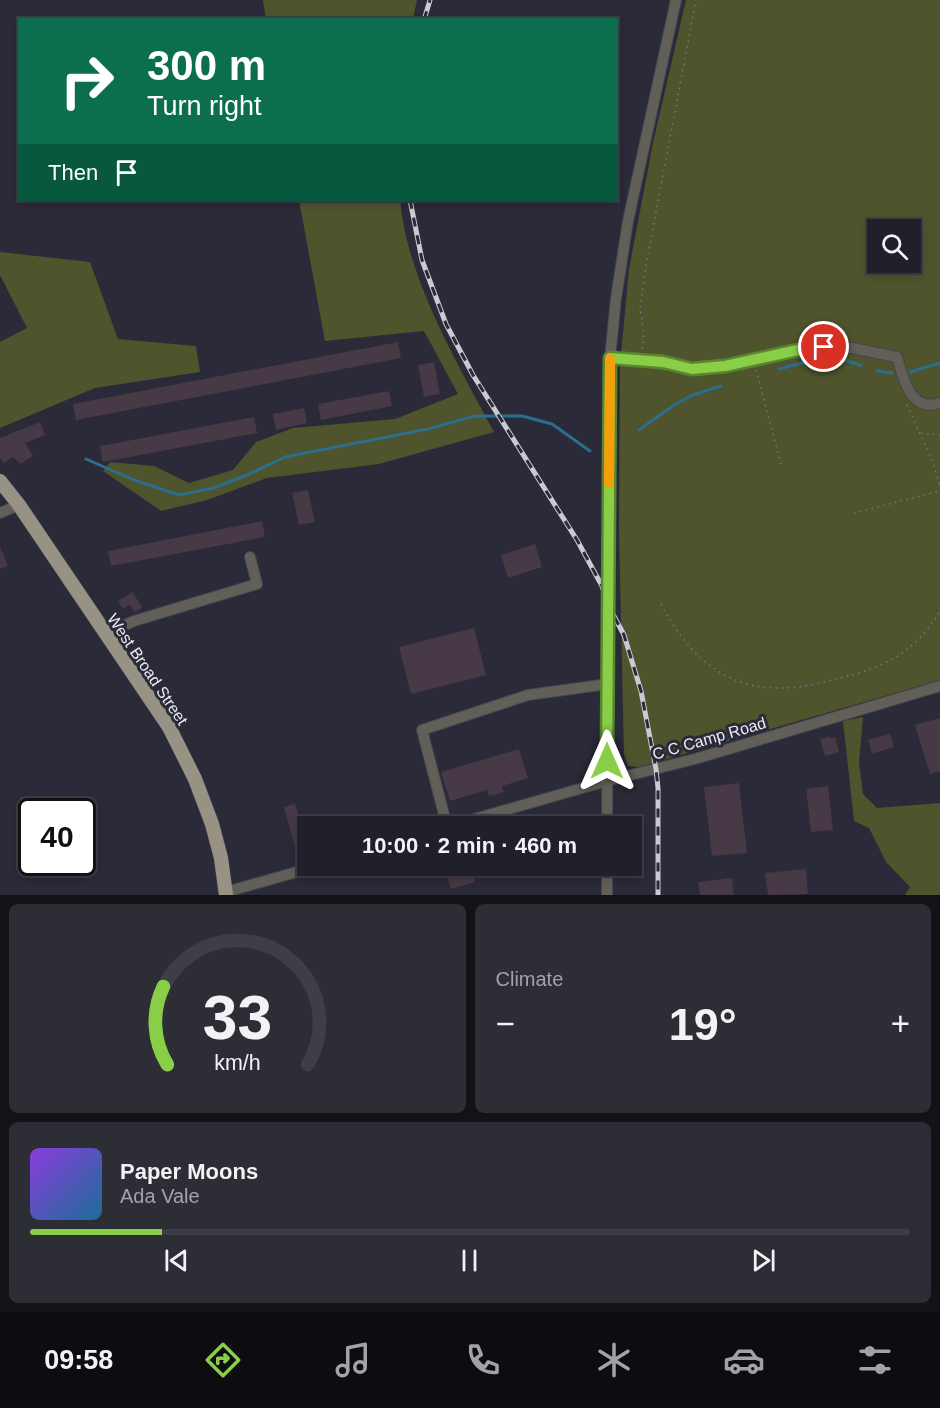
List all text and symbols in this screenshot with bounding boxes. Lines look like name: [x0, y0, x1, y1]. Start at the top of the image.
icon: right: [48, 42, 126, 120]
text: 300 m: [147, 42, 266, 89]
text: Turn right: [147, 91, 262, 121]
icon: arrive: [110, 156, 143, 189]
text: Then: [48, 160, 98, 185]
map controls: [867, 219, 921, 273]
button: search: [867, 219, 921, 273]
pin: [798, 321, 849, 372]
icon: arrive: [807, 330, 840, 363]
street label: West Broad Street: [104, 610, 191, 729]
street label: C C Camp Road: [650, 714, 768, 763]
position arrow: [575, 729, 639, 793]
speed limit sign: 40: [18, 798, 96, 876]
text: 10:00 · 2 min · 460 m: [362, 833, 577, 858]
text: Climate: [496, 968, 563, 990]
text: 33: [203, 983, 272, 1052]
text: 19°: [669, 999, 737, 1050]
text: −: [496, 1005, 515, 1042]
text: +: [891, 1005, 910, 1042]
text: km/h: [214, 1052, 260, 1076]
text: Paper Moons: [120, 1159, 258, 1184]
text: Ada Vale: [120, 1185, 200, 1207]
icon: previous: [160, 1244, 193, 1277]
icon: pause: [453, 1244, 486, 1277]
icon: next: [747, 1244, 780, 1277]
icon: directions: [202, 1339, 244, 1381]
icon: music: [332, 1339, 374, 1381]
icon: phone: [462, 1339, 504, 1381]
icon: climate: [593, 1339, 635, 1381]
icon: car: [723, 1339, 765, 1381]
icon: filters: [854, 1339, 896, 1381]
text: 09:58: [44, 1345, 113, 1375]

